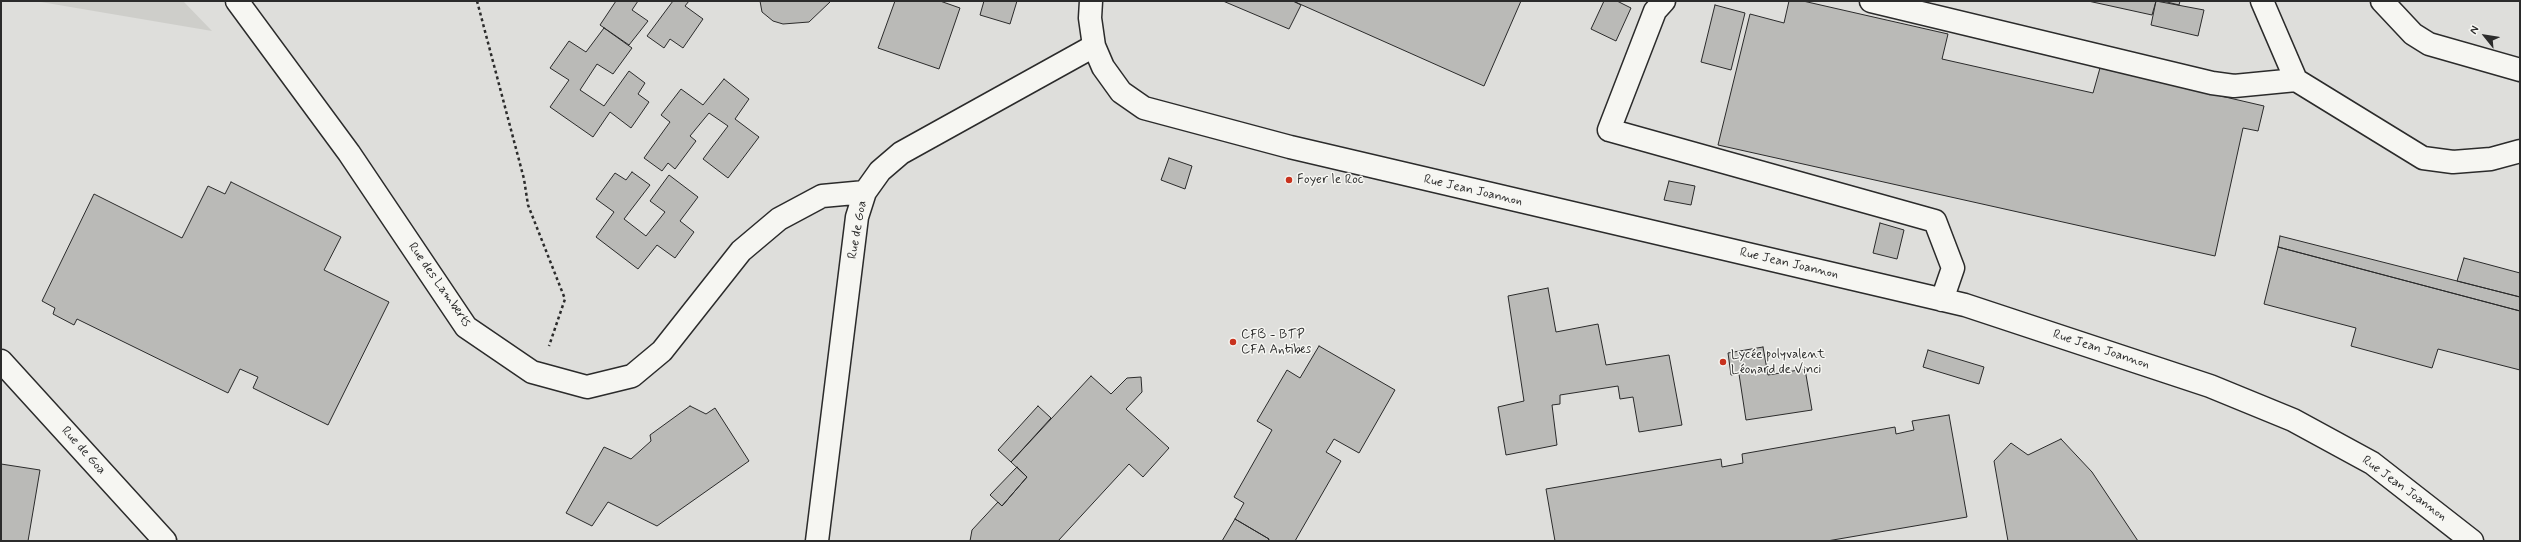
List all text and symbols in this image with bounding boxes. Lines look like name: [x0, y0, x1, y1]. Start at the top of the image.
north arrow: [2465, 16, 2505, 56]
text: N: [2467, 23, 2482, 37]
place label: Foyer le Roc: [1297, 172, 1364, 188]
street label: Rue Jean Joannon: [1422, 172, 1524, 210]
marker: Foyer le Roc: [1284, 175, 1294, 185]
street label: Rue de Goa: [845, 200, 871, 260]
street label: Rue des Lamberts: [404, 240, 474, 330]
street label: Rue Jean Joannon: [1738, 245, 1840, 283]
place label: CFB - BTP CFA Antibes: [1241, 327, 1311, 358]
street label: Rue Jean Joannon: [2051, 327, 2151, 373]
marker: CFB - BTP CFA Antibes: [1228, 337, 1238, 347]
place label: Lycée polyvalent Léonard de Vinci: [1731, 347, 1825, 378]
marker: Lycée polyvalent Léonard de Vinci: [1718, 357, 1728, 367]
street label: Rue de Goa: [57, 424, 109, 478]
street label: Rue Jean Joannon: [2359, 453, 2449, 525]

